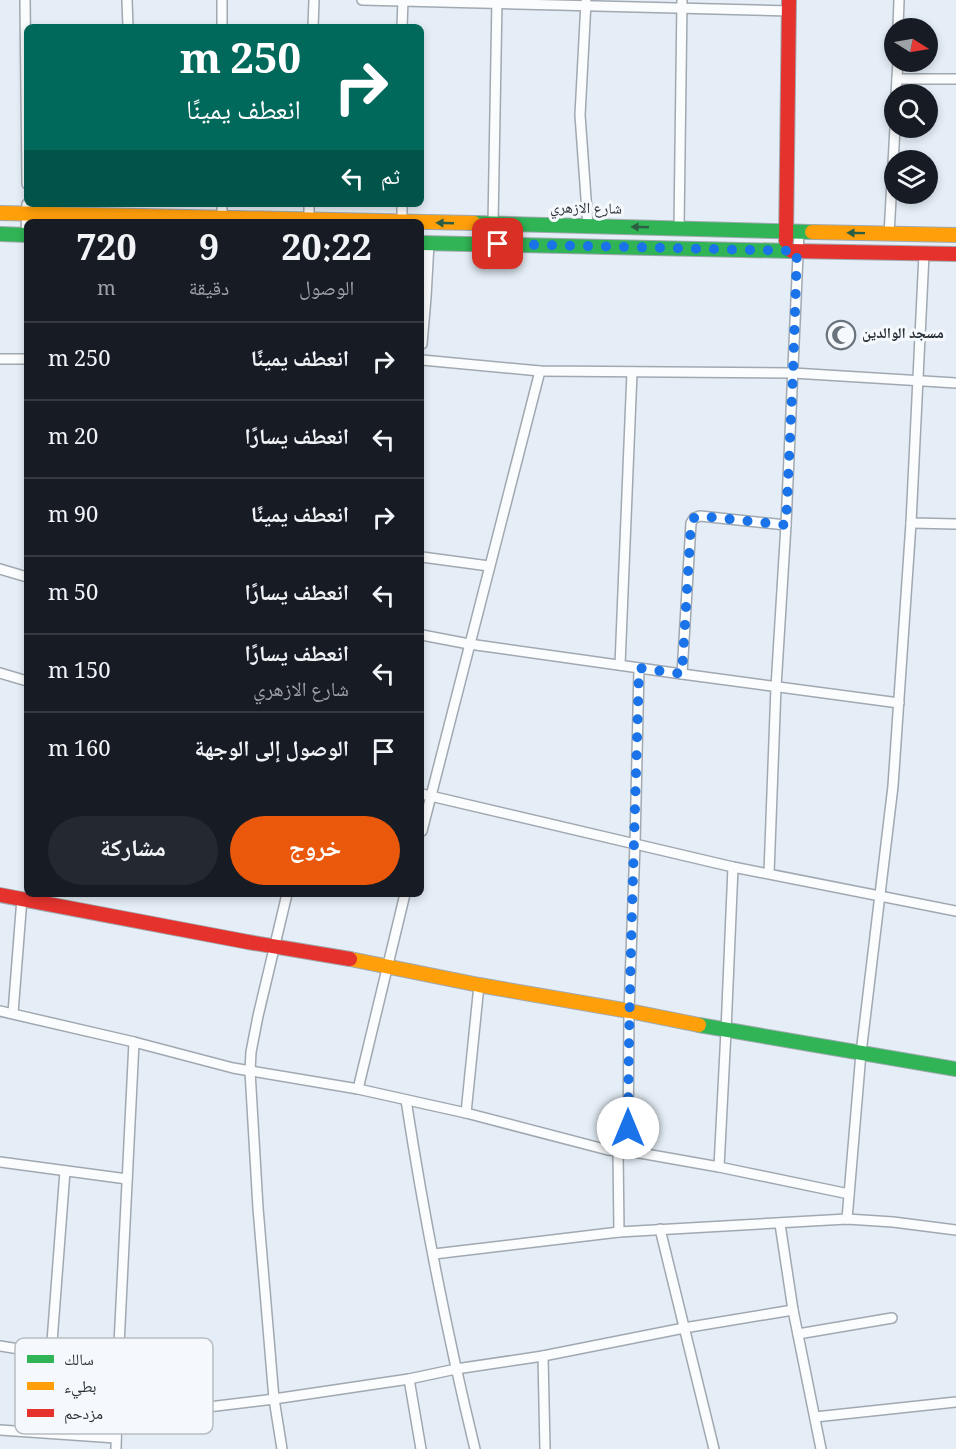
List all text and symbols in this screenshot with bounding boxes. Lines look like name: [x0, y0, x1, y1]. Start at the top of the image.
north arrow: [884, 18, 938, 72]
map controls: [884, 18, 938, 204]
text: 250 m: [180, 28, 301, 100]
icon: right: [322, 48, 400, 126]
button: search: [884, 84, 938, 138]
text: انعطف يمينًا: [186, 90, 301, 136]
button: layers: [884, 150, 938, 204]
text: ثم: [381, 160, 400, 198]
icon: left: [336, 162, 369, 195]
street label: شارع الازهري: [550, 196, 622, 224]
one-way arrow: [435, 218, 454, 227]
pin: [472, 218, 523, 269]
text: 720: [76, 222, 137, 283]
text: 9: [199, 222, 219, 283]
text: 20:22: [281, 222, 372, 283]
one-way arrow: [630, 223, 649, 232]
icon: arrive: [481, 227, 514, 260]
one-way arrow: [846, 229, 865, 238]
text: m: [97, 274, 116, 308]
text: دقيقة: [189, 274, 229, 308]
text: الوصول: [299, 274, 354, 308]
mosque icon: مسجد الوالدين: [825, 319, 857, 351]
place label: مسجد الوالدين: [862, 322, 944, 348]
text: 250 m: [48, 342, 111, 380]
text: انعطف يمينًا: [251, 342, 349, 380]
icon: right: [367, 345, 400, 378]
text: 20 m: [48, 420, 98, 458]
text: انعطف يسارًا: [244, 420, 349, 458]
icon: left: [367, 423, 400, 456]
text: 90 m: [48, 498, 98, 536]
text: انعطف يمينًا: [251, 498, 349, 536]
icon: right: [367, 501, 400, 534]
text: 50 m: [48, 576, 98, 614]
text: انعطف يسارًا: [244, 576, 349, 614]
icon: left: [367, 579, 400, 612]
text: انعطف يسارًا: [244, 637, 349, 675]
text: 150 m: [48, 654, 111, 692]
icon: left: [367, 657, 400, 690]
text: شارع الازهري: [253, 675, 349, 709]
text: 160 m: [48, 732, 111, 770]
text: الوصول إلى الوجهة: [195, 732, 349, 770]
icon: arrive: [367, 735, 400, 768]
button: مشاركة: [48, 816, 218, 885]
button: خروج: [230, 816, 400, 885]
position arrow: [596, 1096, 660, 1160]
legend: [15, 1338, 213, 1434]
text: سالك: [64, 1348, 94, 1375]
text: بطيء: [64, 1375, 96, 1402]
text: مزدحم: [64, 1402, 103, 1429]

